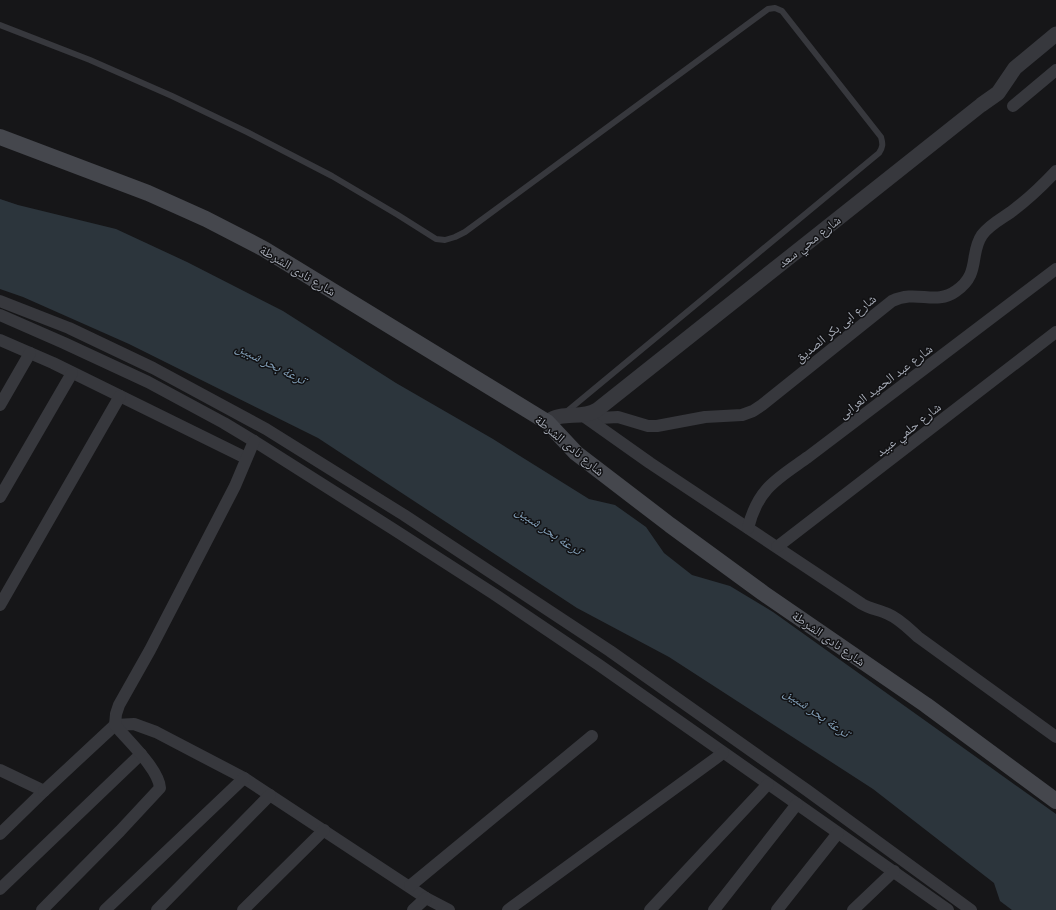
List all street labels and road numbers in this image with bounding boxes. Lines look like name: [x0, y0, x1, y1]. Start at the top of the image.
street label: شارع محي سعد: [775, 212, 846, 273]
street label: شارع نادى الشرطة: [256, 241, 339, 301]
street label: شارع ابى بكر الصديق: [791, 290, 880, 367]
street label: شارع عبد الحميد العرابى: [835, 340, 937, 423]
street label: شارع حلمي عبيد: [872, 399, 946, 462]
street label: شارع نادى الشرطة: [531, 411, 608, 480]
street label: شارع نادى الشرطة: [788, 607, 869, 671]

